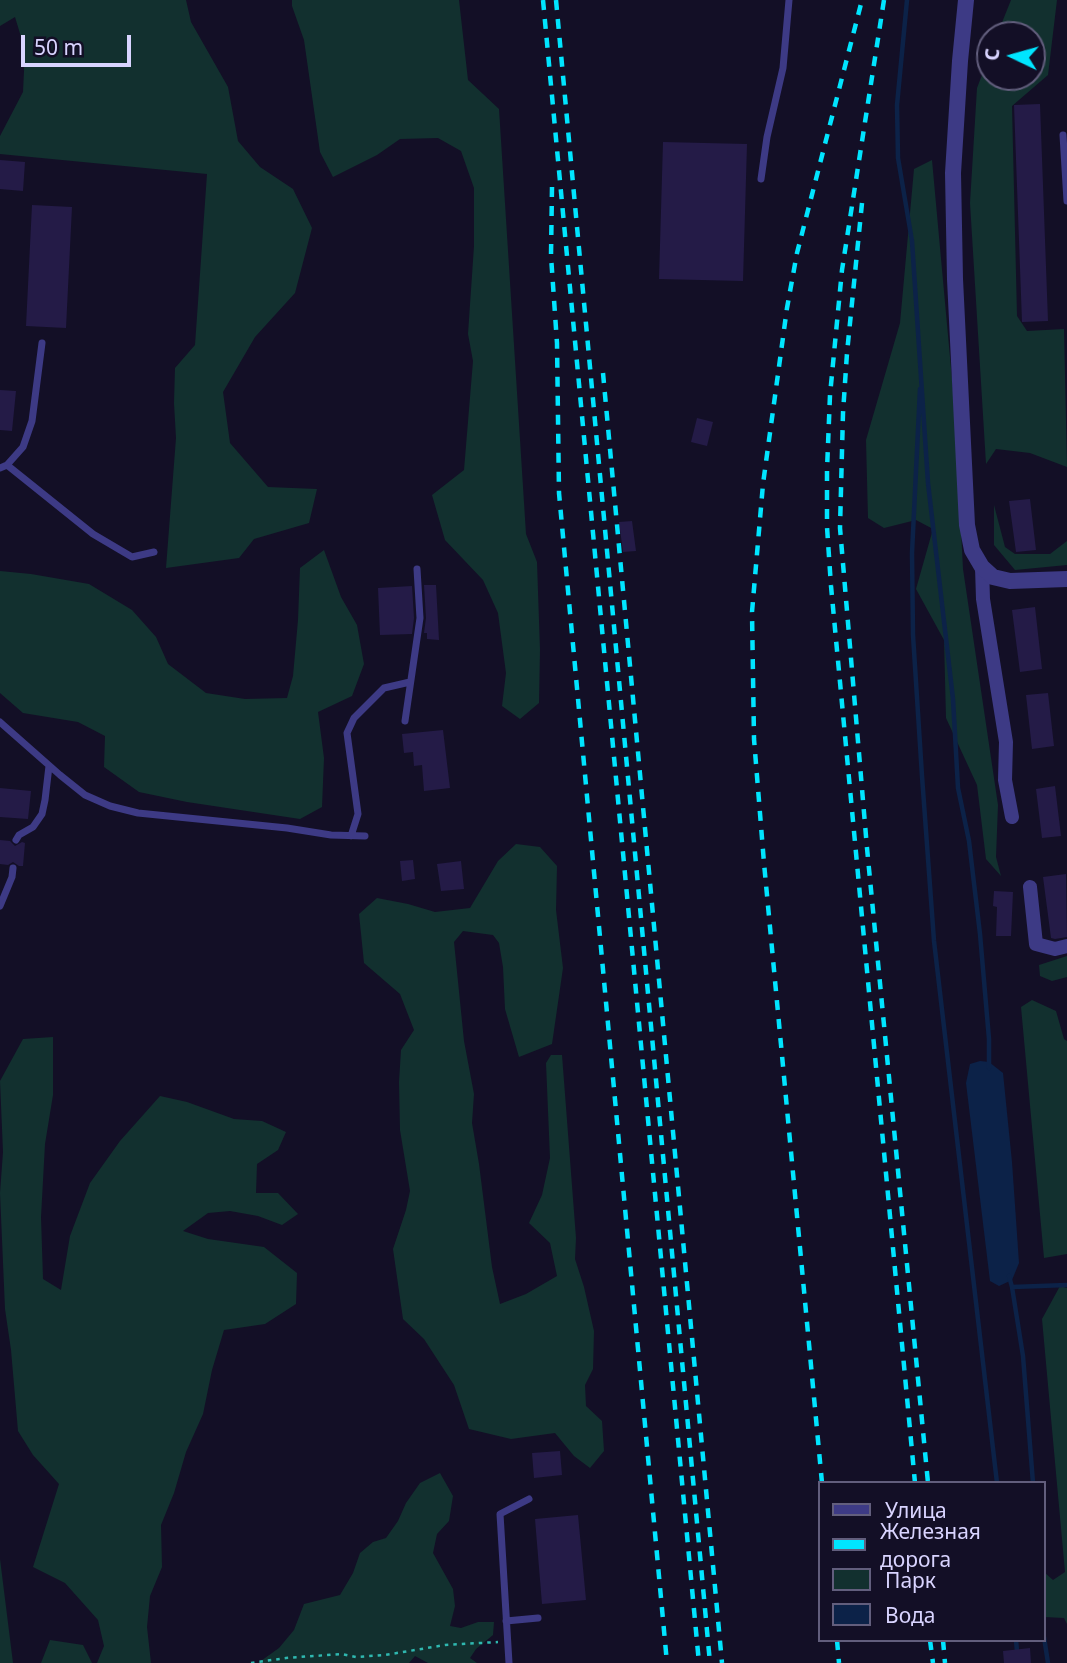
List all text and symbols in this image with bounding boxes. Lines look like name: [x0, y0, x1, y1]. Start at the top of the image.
scale bar: [24, 21, 135, 65]
north arrow: [976, 21, 1046, 91]
text: 50 m: [34, 33, 83, 61]
text: С: [979, 47, 1006, 62]
legend: [818, 1481, 1046, 1642]
text: Улица: [885, 1496, 947, 1524]
text: Железная дорога: [880, 1517, 981, 1573]
text: Парк: [885, 1566, 936, 1594]
text: Вода: [885, 1601, 935, 1629]

